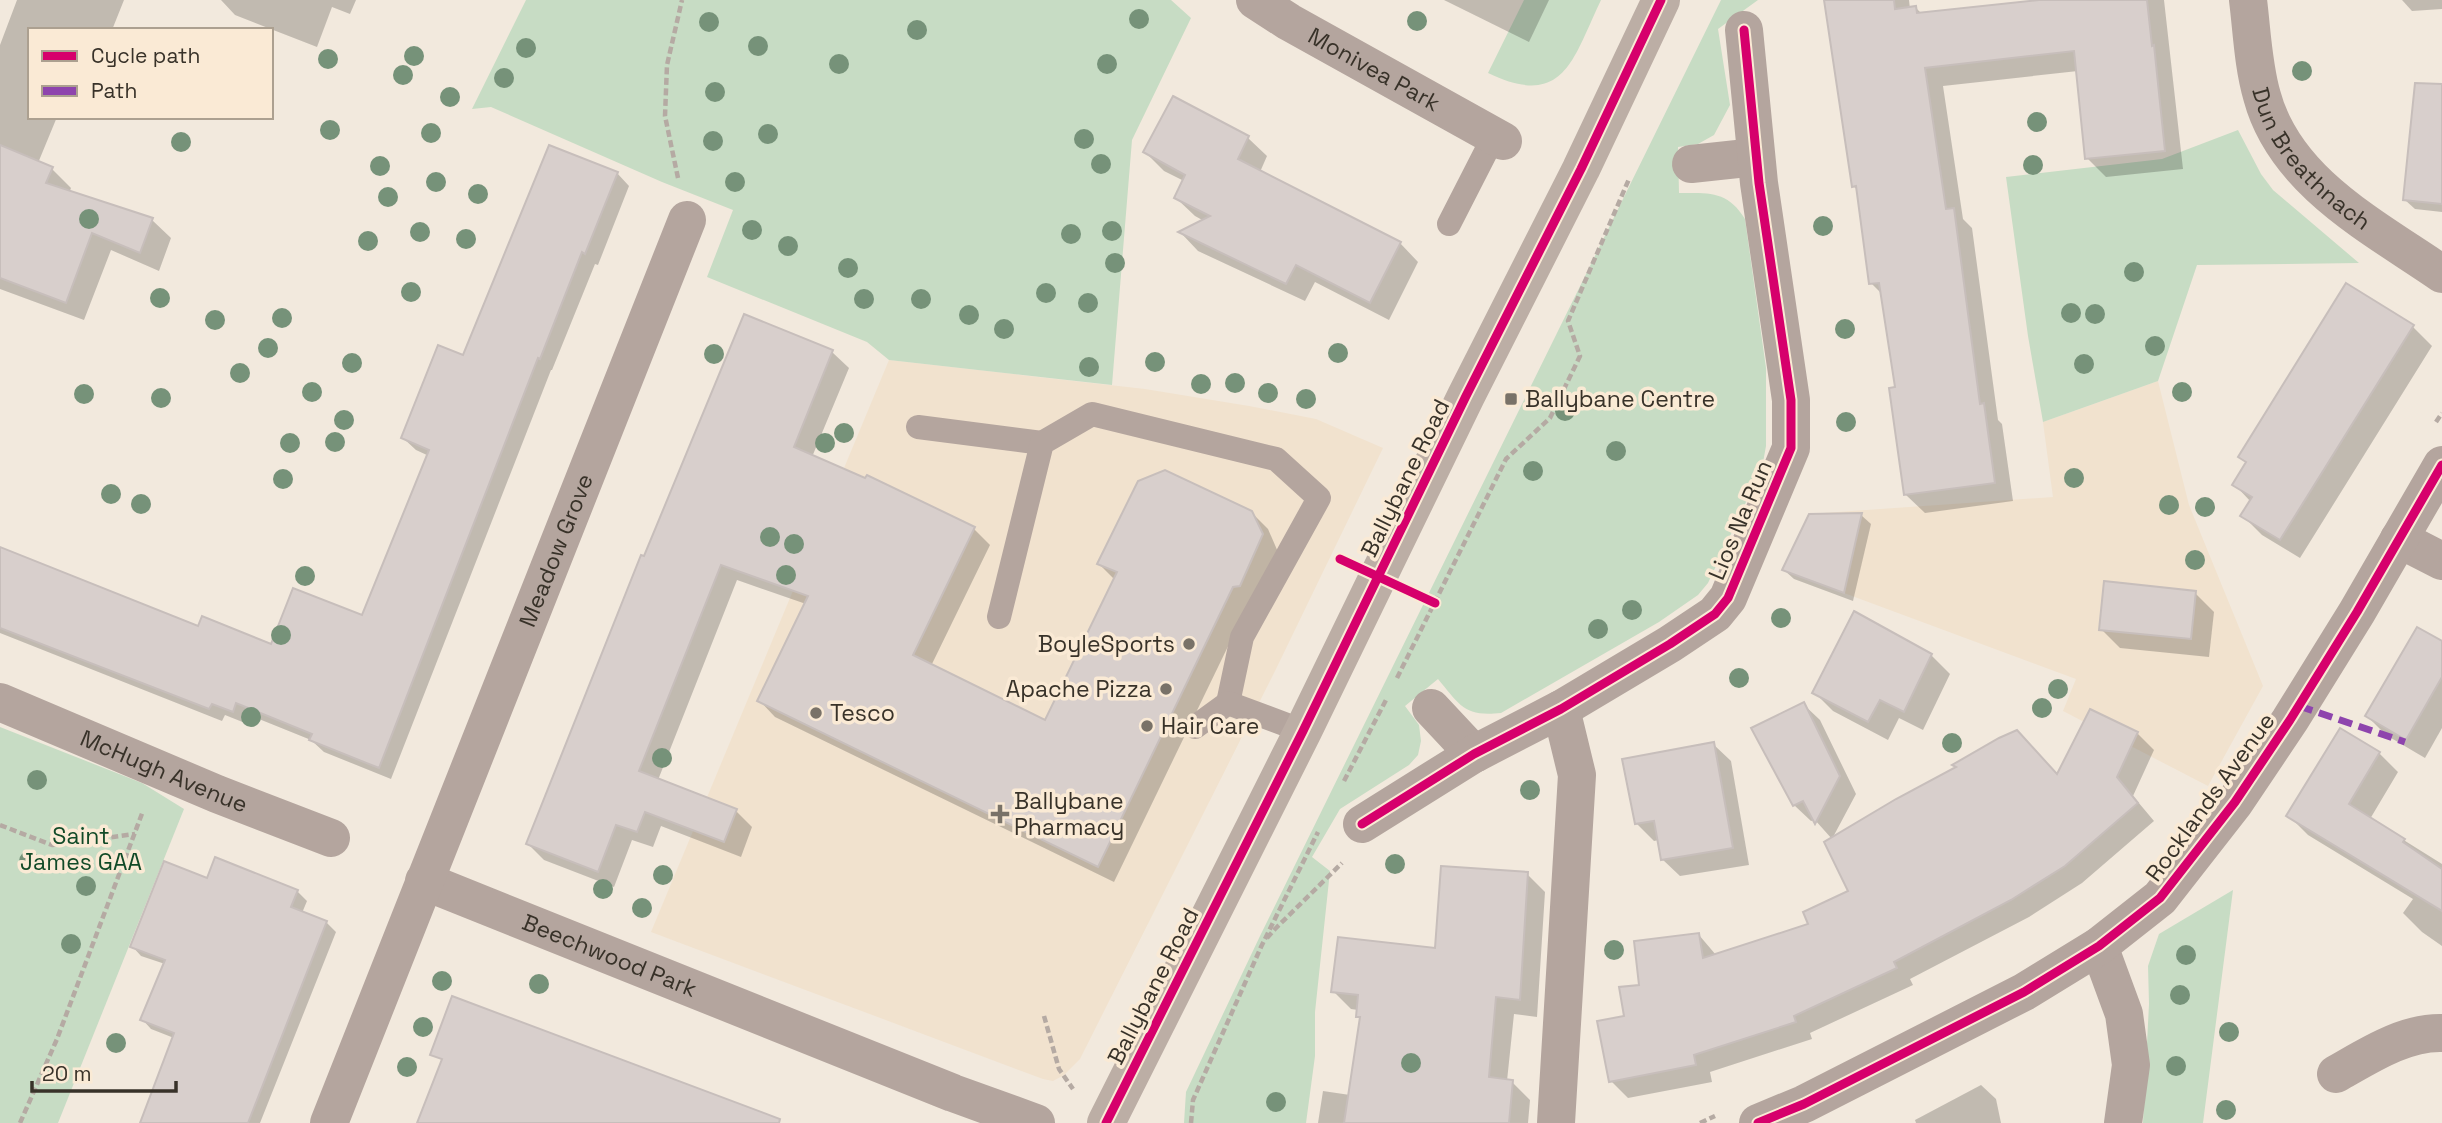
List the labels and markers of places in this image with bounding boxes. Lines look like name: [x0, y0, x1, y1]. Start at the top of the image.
place label: Ballybane Centre: [1525, 384, 1715, 414]
marker: Ballybane Centre: [1503, 391, 1519, 407]
place label: BoyleSports: [1038, 629, 1175, 659]
marker: BoyleSports: [1181, 636, 1197, 652]
place label: Apache Pizza: [1006, 674, 1152, 704]
marker: Apache Pizza: [1158, 681, 1174, 697]
place label: Tesco: [830, 698, 895, 728]
marker: Tesco: [808, 705, 824, 721]
place label: Hair Care: [1161, 711, 1259, 741]
marker: Hair Care: [1139, 718, 1155, 734]
place label: Ballybane Pharmacy: [1014, 786, 1124, 842]
marker: Ballybane Pharmacy: [992, 806, 1008, 822]

